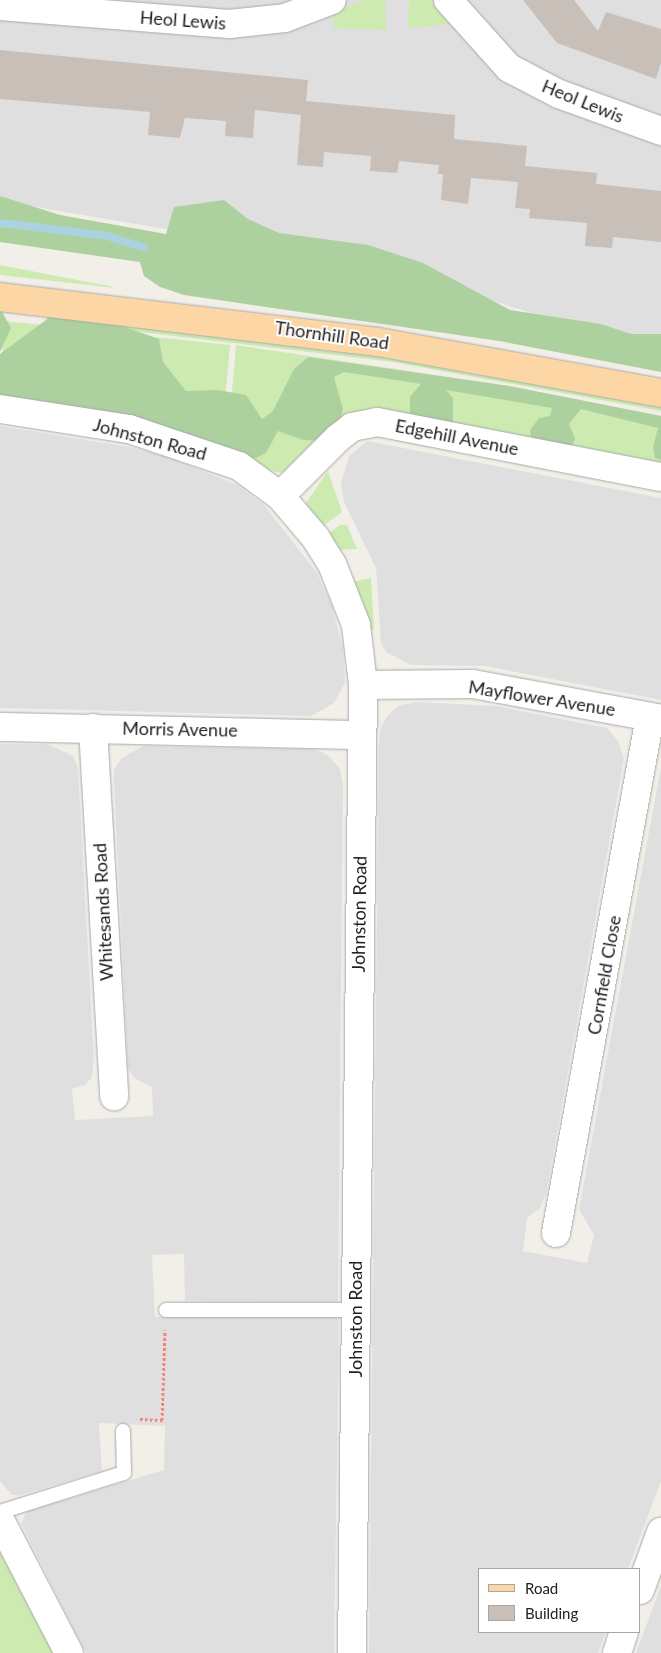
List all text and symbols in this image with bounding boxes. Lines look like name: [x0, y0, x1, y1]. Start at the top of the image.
street label: Heol Lewis: [139, 6, 227, 34]
street label: Heol Lewis: [539, 75, 627, 127]
street label: Thornhill Road: [274, 316, 390, 354]
street label: Johnston Road: [91, 413, 209, 465]
street label: Edgehill Avenue: [393, 414, 521, 460]
street label: Mayflower Avenue: [467, 676, 617, 720]
street label: Morris Avenue: [122, 717, 238, 741]
street label: Whitesands Road: [89, 843, 117, 981]
street label: Johnston Road: [347, 856, 371, 972]
street label: Cornfield Close: [583, 914, 625, 1036]
street label: Johnston Road: [344, 1261, 366, 1377]
legend: [478, 1568, 641, 1633]
text: Road: [525, 1579, 558, 1597]
text: Building: [525, 1604, 578, 1622]

